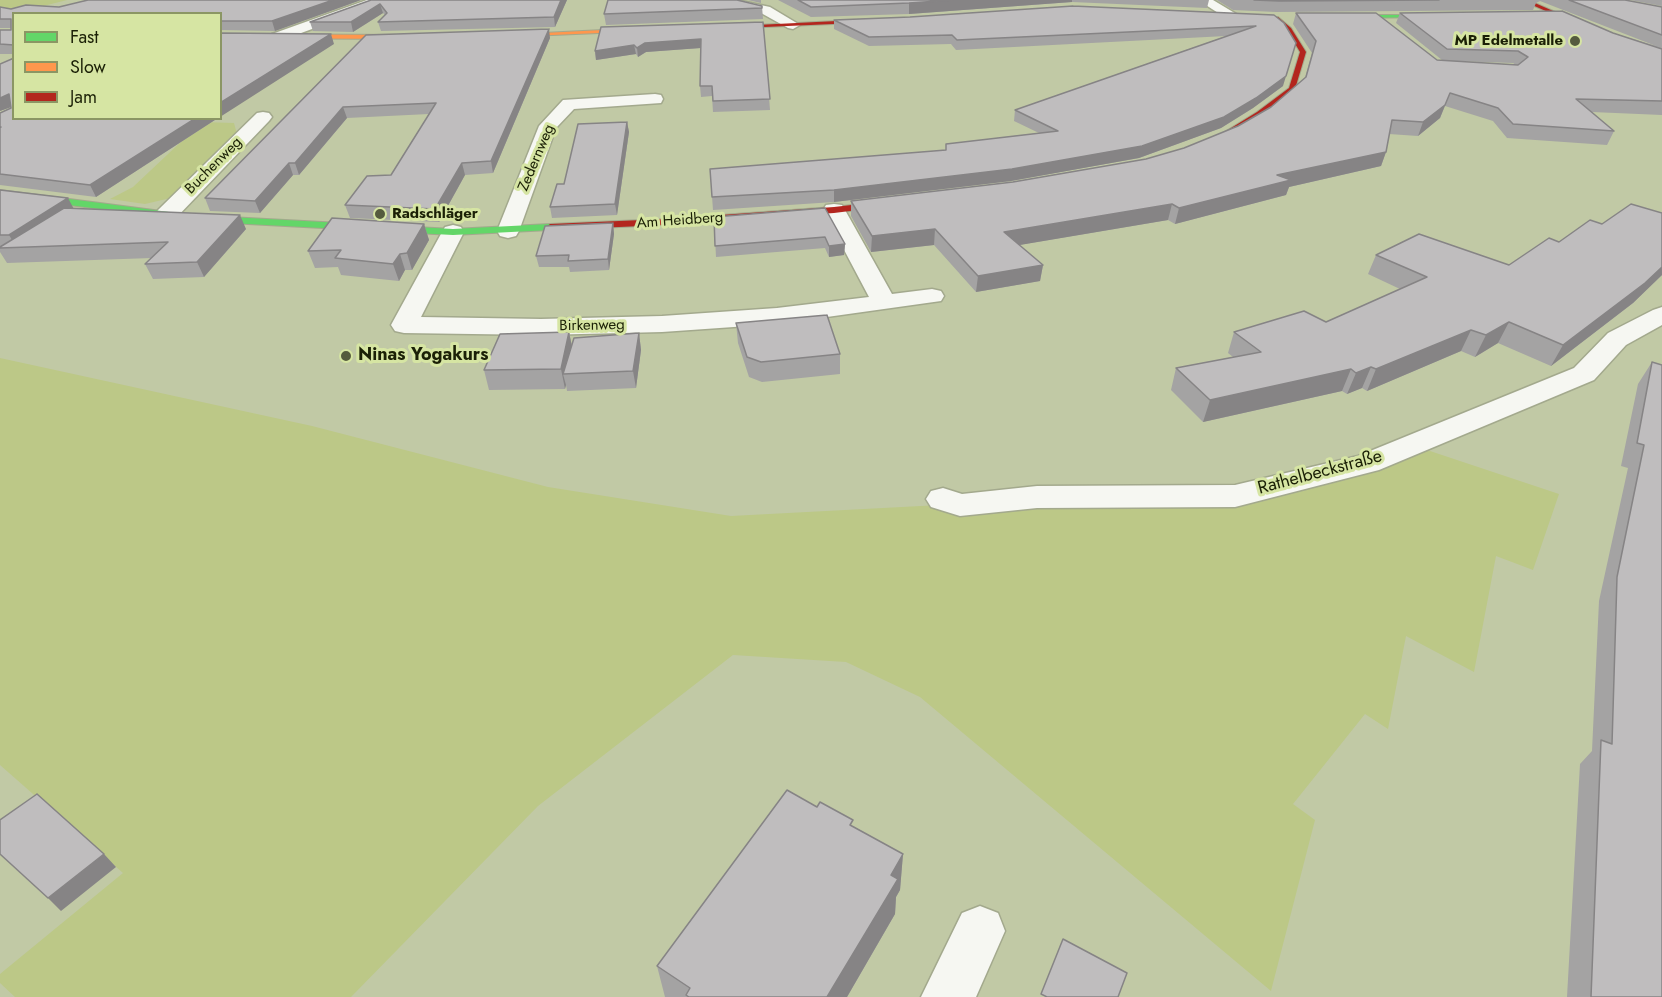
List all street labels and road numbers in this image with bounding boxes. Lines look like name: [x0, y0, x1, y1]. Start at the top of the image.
street label: Zedernweg: [515, 122, 559, 194]
street label: Buchenweg: [182, 134, 246, 198]
street label: Am Heidberg: [636, 209, 724, 233]
street label: Birkenweg: [559, 316, 625, 336]
street label: Rathelbeckstraße: [1255, 446, 1385, 500]

